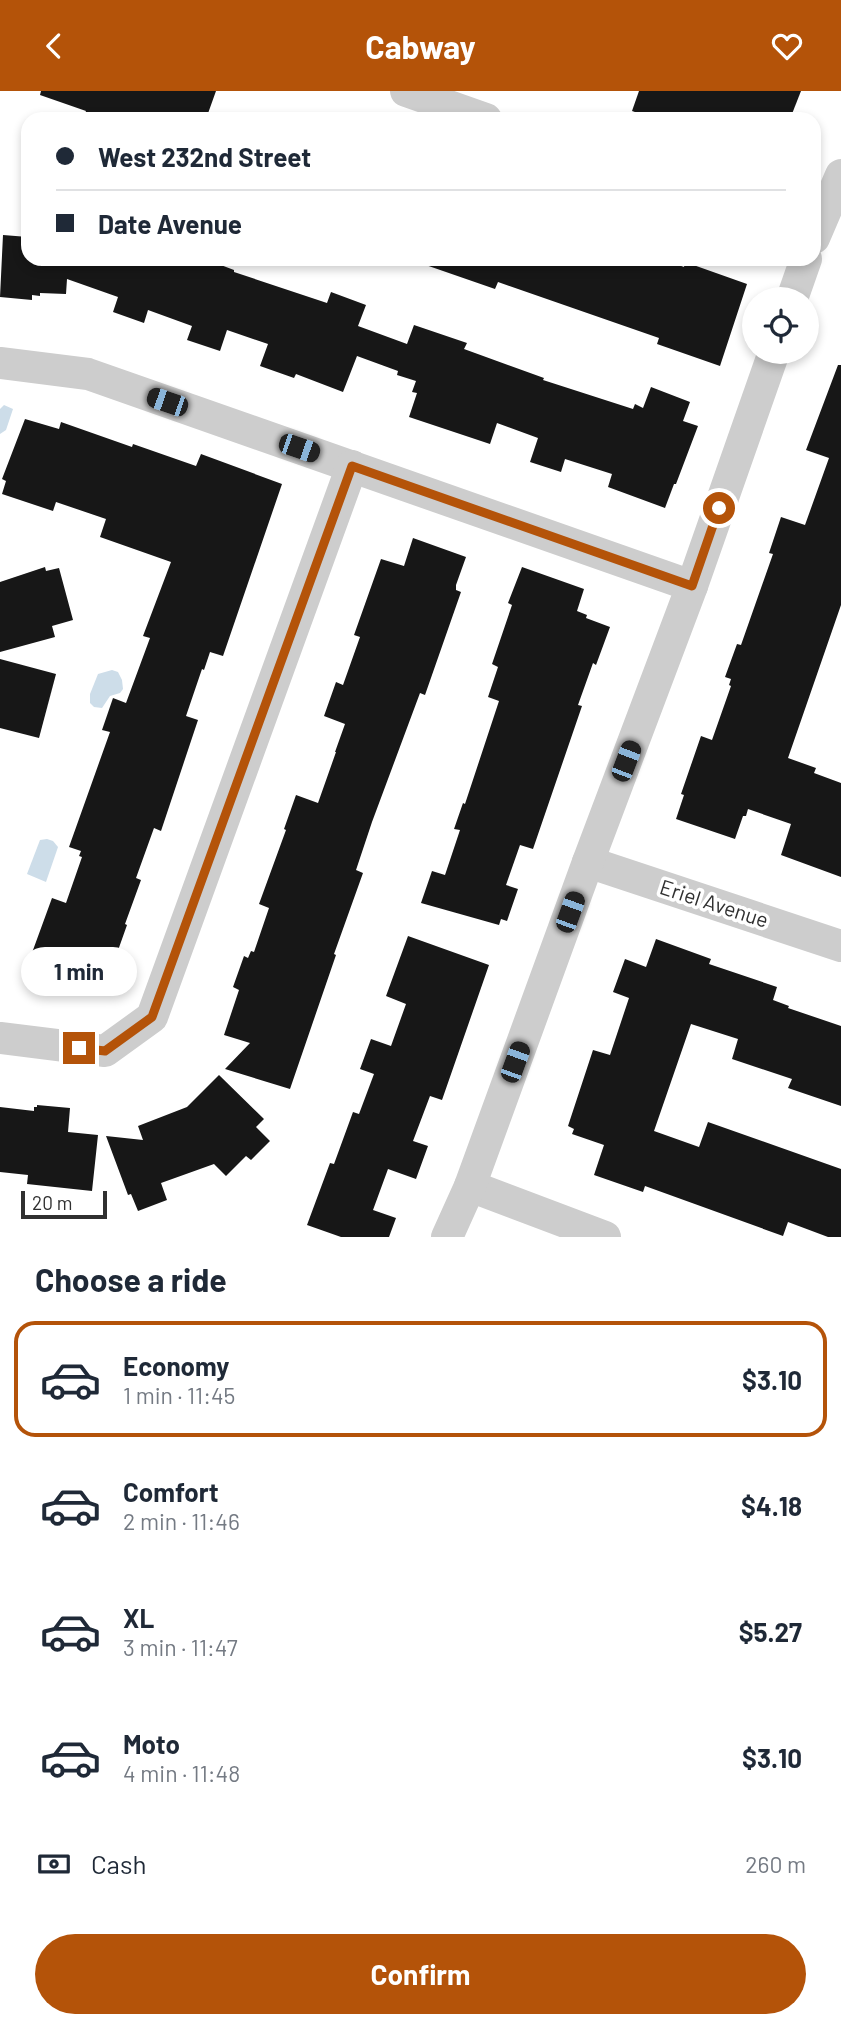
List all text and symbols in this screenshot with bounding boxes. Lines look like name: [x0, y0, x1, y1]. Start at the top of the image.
icon: back: [35, 27, 73, 65]
text: Cabway: [365, 27, 476, 65]
icon: heart: [768, 27, 806, 65]
text: West 232nd Street: [98, 141, 311, 172]
text: Date Avenue: [98, 208, 242, 239]
map controls: [742, 287, 819, 364]
button: locate: [742, 287, 819, 364]
car: [144, 385, 191, 419]
car: [276, 431, 323, 465]
route start: [703, 492, 735, 524]
car: [609, 738, 644, 784]
street label: Eriel Avenue: [657, 873, 772, 932]
car: [553, 889, 588, 935]
callout: 1 min: [21, 947, 137, 995]
text: 1 min: [54, 957, 104, 985]
route end: [63, 1032, 95, 1064]
car: [498, 1039, 533, 1085]
scale bar: [21, 1188, 107, 1220]
text: 20 m: [32, 1191, 72, 1214]
text: Choose a ride: [35, 1260, 227, 1298]
icon: car: [39, 1348, 102, 1411]
text: Economy: [123, 1350, 229, 1381]
text: $3.10: [742, 1364, 802, 1395]
text: 1 min · 11:45: [123, 1381, 235, 1409]
icon: car: [39, 1474, 102, 1537]
text: Comfort: [123, 1476, 219, 1507]
text: $4.18: [741, 1490, 802, 1521]
text: 2 min · 11:46: [123, 1507, 240, 1535]
icon: car: [39, 1600, 102, 1663]
text: XL: [123, 1602, 154, 1633]
text: $5.27: [739, 1616, 802, 1647]
text: 3 min · 11:47: [123, 1633, 238, 1661]
icon: car: [39, 1726, 102, 1789]
text: Moto: [123, 1728, 180, 1759]
text: $3.10: [742, 1742, 802, 1773]
text: 4 min · 11:48: [123, 1759, 240, 1787]
icon: cash: [35, 1845, 73, 1883]
text: Cash: [91, 1848, 146, 1879]
text: 260 m: [745, 1850, 806, 1878]
button: Confirm: [35, 1934, 806, 2014]

